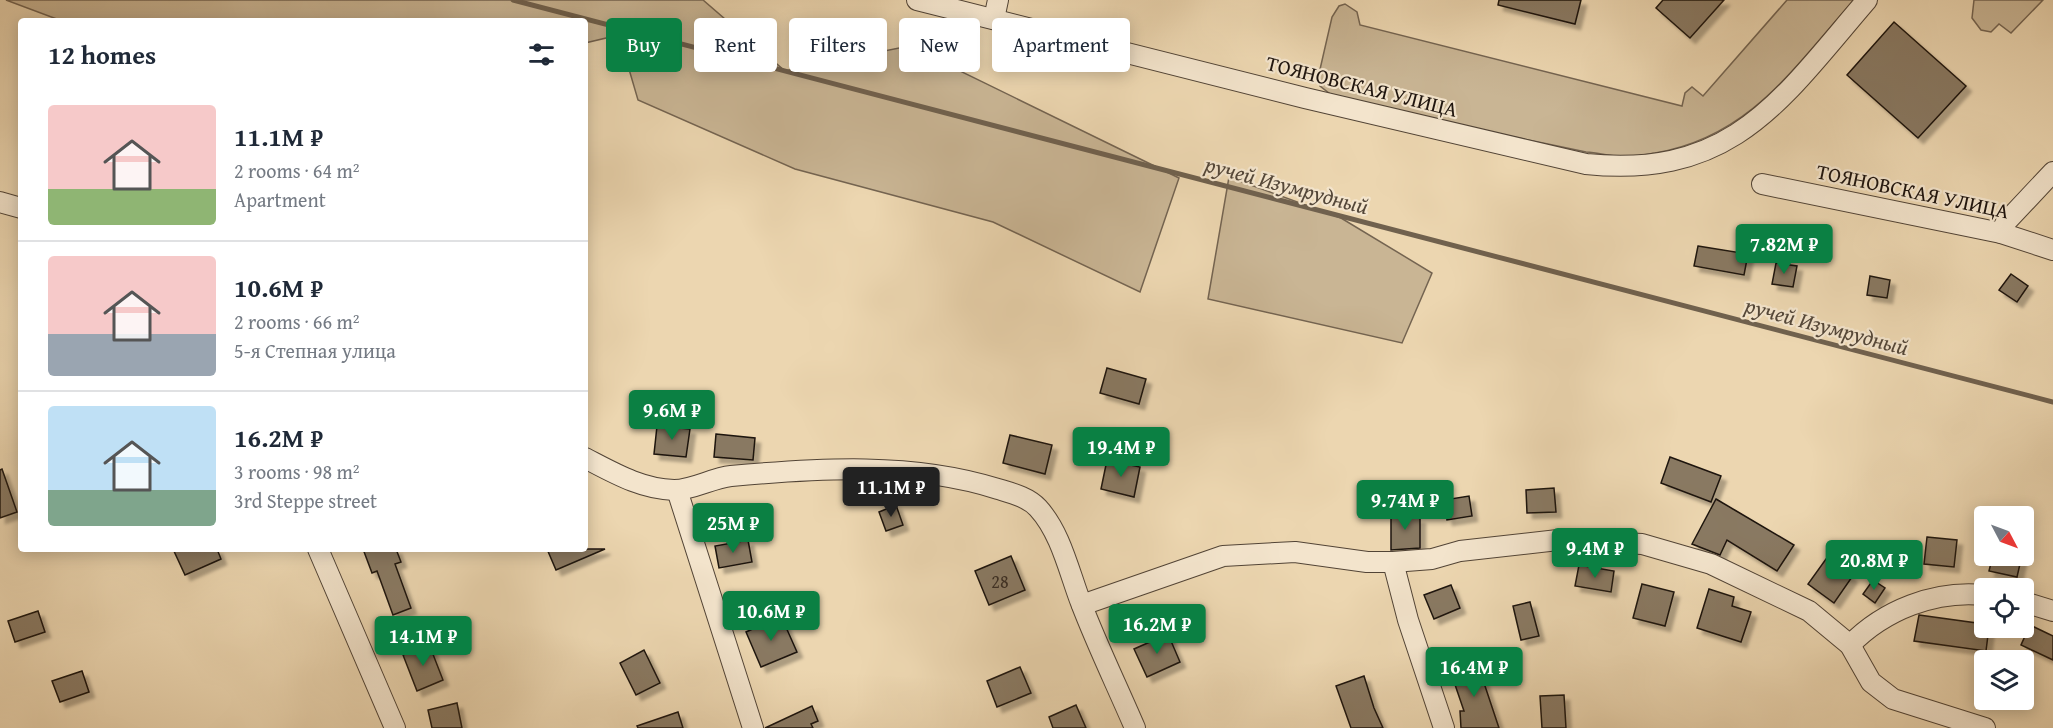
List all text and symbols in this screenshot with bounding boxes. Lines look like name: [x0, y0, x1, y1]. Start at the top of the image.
chip: Buy: [606, 18, 682, 72]
chip: Rent: [694, 18, 777, 72]
chip: Filters: [789, 18, 887, 72]
chip: New: [899, 18, 980, 72]
chip: Apartment: [992, 18, 1130, 72]
text: 12 homes: [48, 35, 156, 74]
icon: filters: [525, 38, 558, 71]
street label: ТОЯНОВСКАЯ УЛИЦА: [1263, 47, 1461, 125]
text: 11.1M ₽: [234, 117, 323, 156]
icon: home: [96, 129, 168, 201]
water label: ручей Изумрудный: [1201, 148, 1372, 222]
street label: ТОЯНОВСКАЯ УЛИЦА: [1814, 155, 2012, 227]
text: 2 rooms · 64 m²: [234, 156, 360, 185]
text: Apartment: [234, 185, 326, 214]
pin: 7.82M ₽: [1729, 224, 1839, 275]
text: 7.82M ₽: [1750, 229, 1818, 258]
text: 10.6M ₽: [234, 268, 323, 307]
icon: home: [96, 280, 168, 352]
water label: ручей Изумрудный: [1741, 289, 1912, 363]
text: 2 rooms · 66 m²: [234, 307, 360, 336]
text: 5-я Степная улица: [234, 336, 396, 365]
pin: 9.6M ₽: [623, 390, 721, 441]
text: 9.6M ₽: [643, 395, 701, 424]
text: 16.2M ₽: [234, 418, 323, 457]
pin: 19.4M ₽: [1066, 427, 1176, 478]
icon: home: [96, 430, 168, 502]
text: 19.4M ₽: [1087, 432, 1155, 461]
text: 3 rooms · 98 m²: [234, 457, 360, 486]
pin: 11.1M ₽: [836, 467, 946, 518]
text: 11.1M ₽: [857, 472, 925, 501]
pin: 9.74M ₽: [1350, 480, 1460, 531]
text: 9.74M ₽: [1371, 485, 1439, 514]
text: 3rd Steppe street: [234, 486, 377, 515]
pin: 25M ₽: [691, 503, 775, 554]
north arrow: [1974, 506, 2034, 566]
map controls: [1974, 506, 2034, 710]
text: 25M ₽: [707, 508, 759, 537]
pin: 9.4M ₽: [1546, 528, 1644, 579]
text: 9.4M ₽: [1566, 533, 1624, 562]
pin: 20.8M ₽: [1819, 540, 1929, 591]
text: 20.8M ₽: [1840, 545, 1908, 574]
house number: 28: [991, 568, 1009, 595]
button: locate: [1974, 578, 2034, 638]
pin: 10.6M ₽: [716, 591, 826, 642]
text: 10.6M ₽: [737, 596, 805, 625]
pin: 16.2M ₽: [1102, 604, 1212, 655]
text: 16.2M ₽: [1123, 609, 1191, 638]
pin: 14.1M ₽: [368, 616, 478, 667]
text: 14.1M ₽: [389, 621, 457, 650]
pin: 16.4M ₽: [1419, 647, 1529, 698]
button: layers: [1974, 650, 2034, 710]
text: 16.4M ₽: [1440, 652, 1508, 681]

